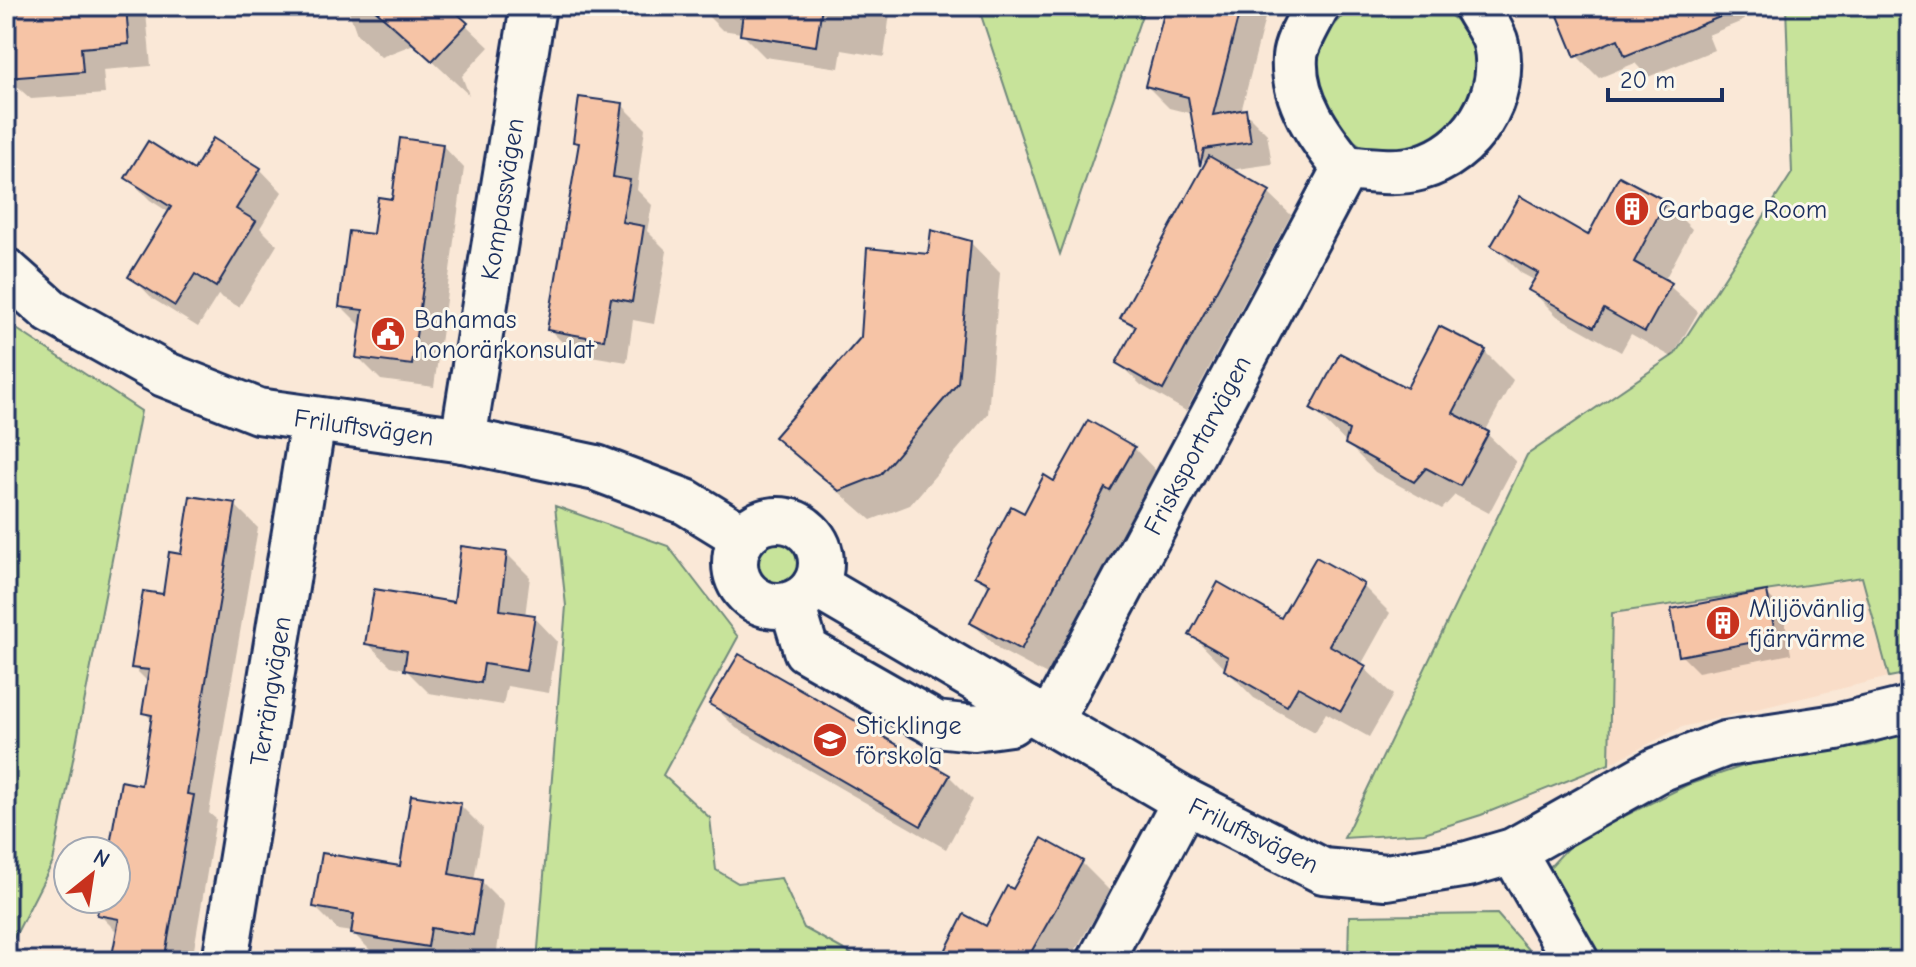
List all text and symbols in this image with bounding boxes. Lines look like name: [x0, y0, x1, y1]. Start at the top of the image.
scale bar: [1608, 52, 1722, 102]
text: 20 m: [1620, 66, 1675, 94]
street label: Kompassvägen: [475, 116, 531, 282]
building icon: Garbage Room: [1613, 190, 1651, 228]
place label: Garbage Room: [1658, 195, 1827, 225]
place label: Bahamas honorärkonsulat: [414, 305, 595, 365]
public building icon: Bahamas honorärkonsulat: [369, 315, 407, 353]
street label: Frisksportarvägen: [1138, 351, 1258, 540]
street label: Friluftsvägen: [292, 403, 436, 453]
place label: Miljövänlig fjärrvärme: [1748, 594, 1866, 654]
building icon: Miljövänlig fjärrvärme: [1704, 604, 1742, 642]
street label: Terrängvägen: [244, 614, 298, 768]
place label: Sticklinge förskola: [855, 711, 962, 771]
school or university icon: Sticklinge förskola: [811, 721, 849, 759]
street label: Friluftsvägen: [1184, 792, 1323, 880]
north arrow: [52, 835, 132, 915]
text: N: [89, 844, 114, 873]

